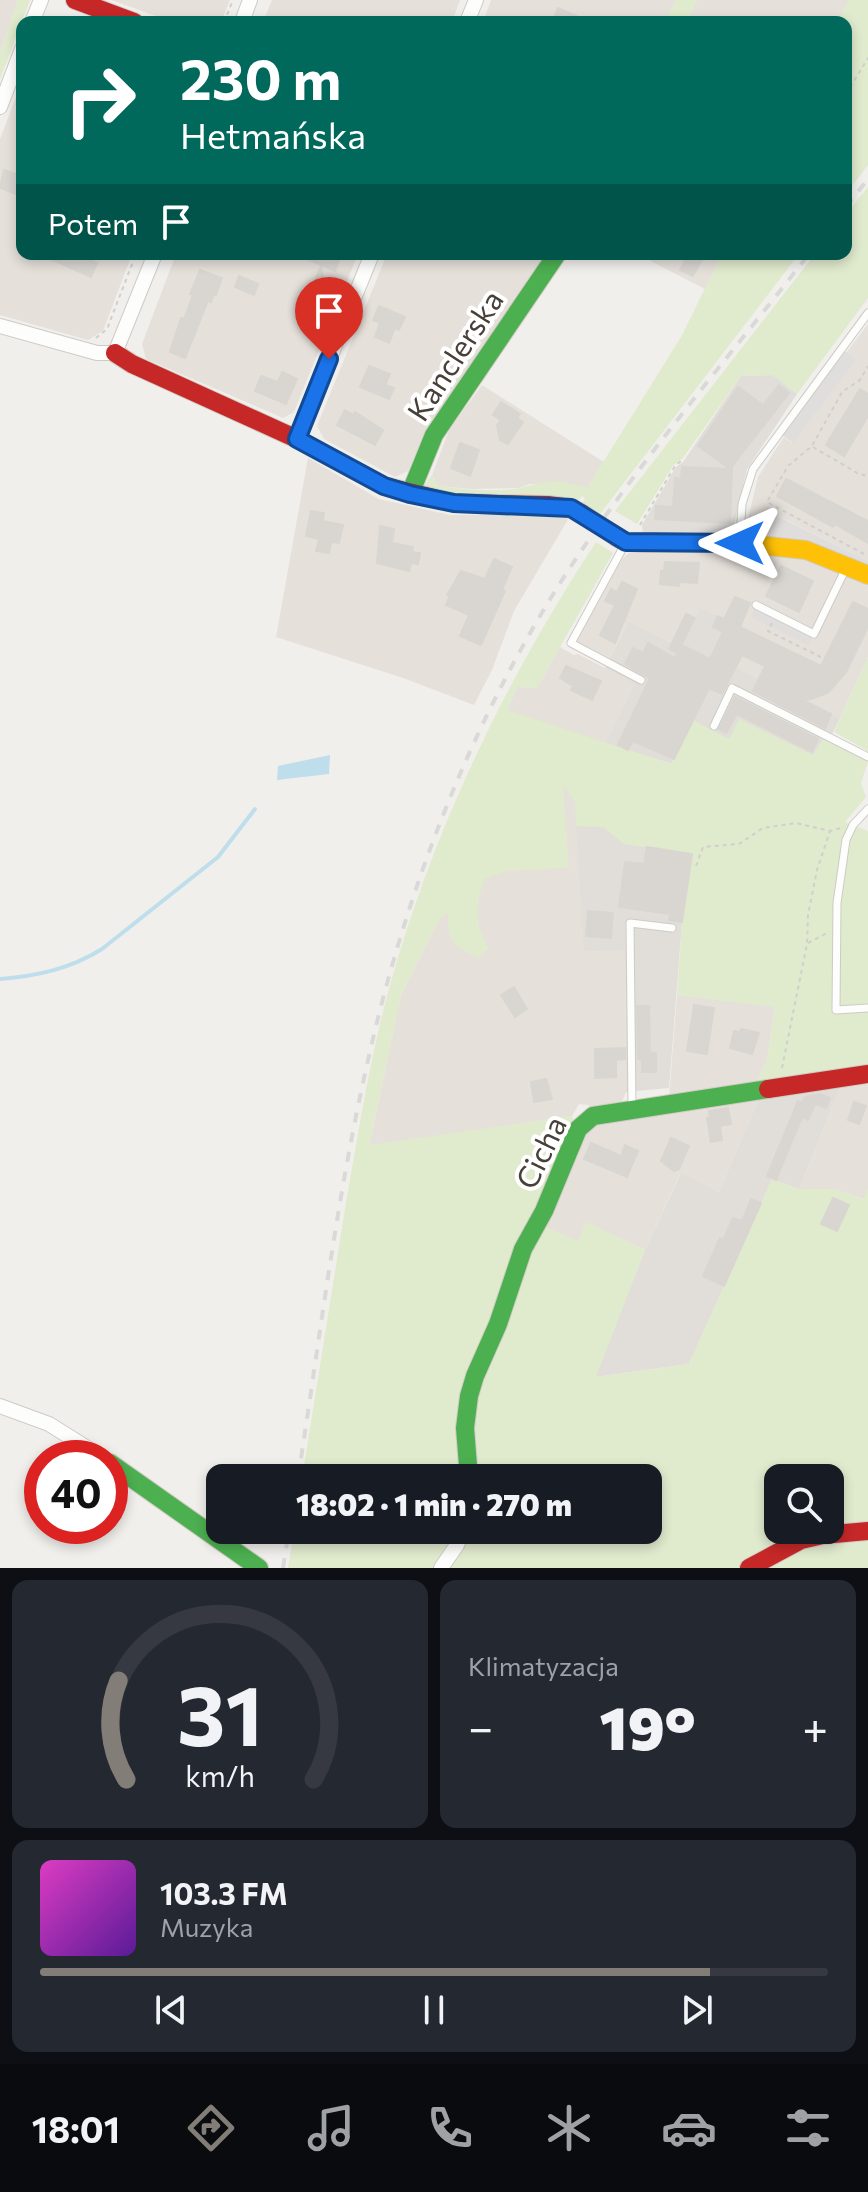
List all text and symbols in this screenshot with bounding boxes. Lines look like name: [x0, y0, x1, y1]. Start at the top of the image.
text: 230 m: [180, 43, 341, 112]
icon: right: [48, 48, 152, 152]
text: Hetmańska: [180, 112, 366, 156]
icon: arrive: [154, 200, 198, 244]
text: Potem: [48, 204, 138, 241]
pin: [295, 277, 363, 359]
street label: Kanclerska: [398, 282, 510, 427]
icon: arrive: [307, 289, 351, 333]
position arrow: [698, 501, 782, 585]
street label: Cicha: [506, 1110, 573, 1194]
speed limit sign: 40: [24, 1440, 128, 1544]
map controls: [764, 1464, 844, 1544]
button: search: [764, 1464, 844, 1544]
text: 18:02 · 1 min · 270 m: [296, 1485, 572, 1522]
text: Klimatyzacja: [468, 1650, 619, 1681]
text: 31: [177, 1661, 263, 1763]
text: 19°: [599, 1689, 696, 1762]
text: −: [468, 1699, 493, 1753]
text: +: [802, 1699, 828, 1753]
text: km/h: [185, 1758, 255, 1793]
text: 103.3 FM: [160, 1874, 288, 1911]
text: Muzyka: [160, 1911, 253, 1942]
icon: previous: [149, 1988, 193, 2032]
icon: pause: [412, 1988, 456, 2032]
icon: next: [675, 1988, 719, 2032]
icon: directions: [183, 2100, 239, 2156]
icon: music: [303, 2100, 359, 2156]
icon: phone: [422, 2100, 478, 2156]
icon: climate: [541, 2100, 597, 2156]
icon: car: [661, 2100, 717, 2156]
icon: filters: [780, 2100, 836, 2156]
text: 18:01: [32, 2106, 120, 2150]

